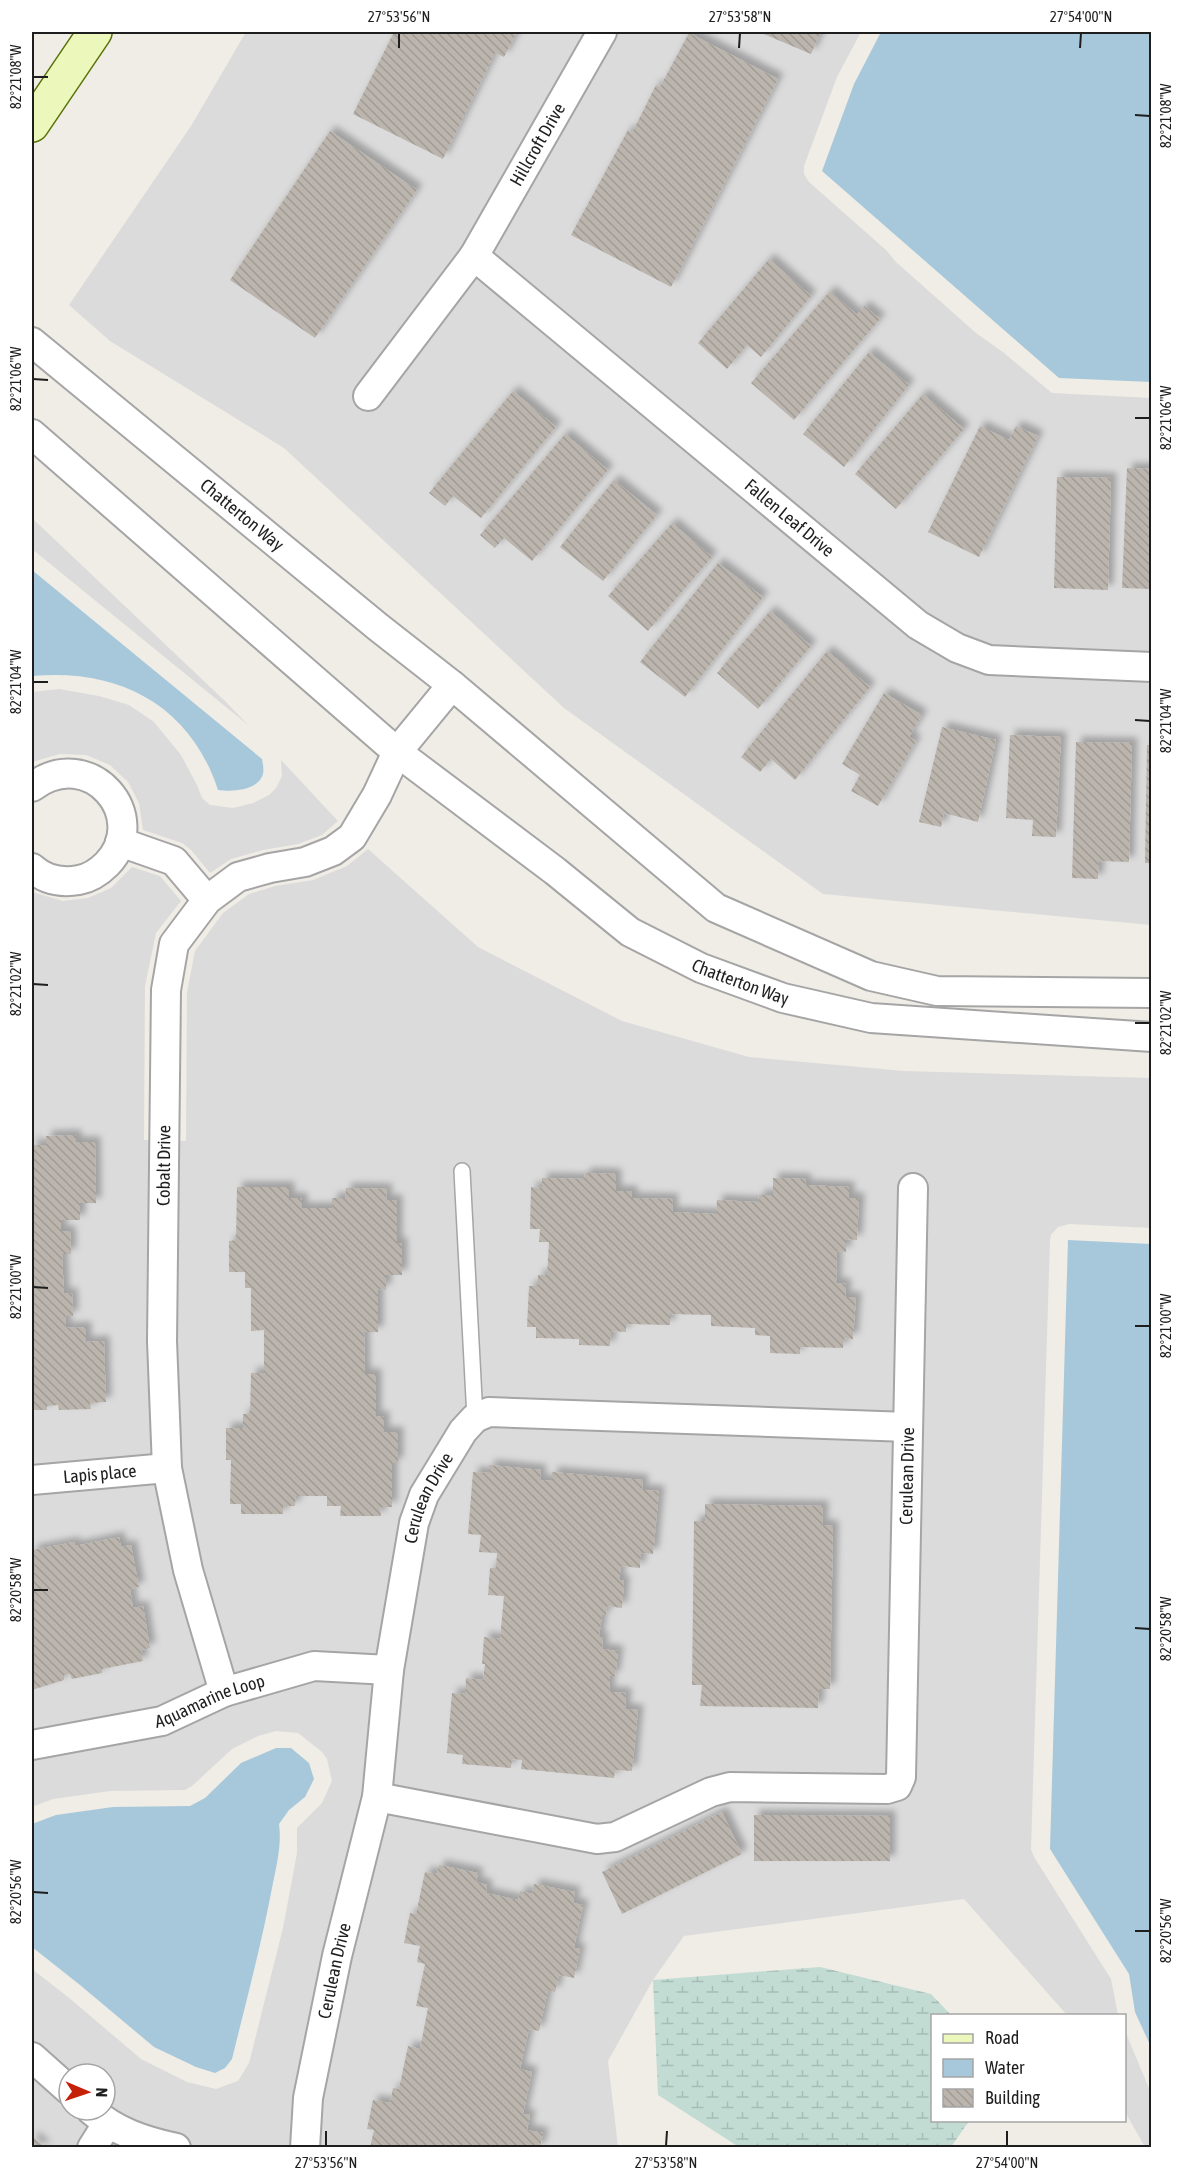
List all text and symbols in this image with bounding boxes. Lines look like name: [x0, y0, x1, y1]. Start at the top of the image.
text: 27°53'56"N: [368, 8, 430, 25]
text: 27°53'58"N: [709, 8, 771, 25]
text: 27°54'00"N: [1050, 8, 1112, 25]
text: 82°21'08"W: [7, 45, 24, 109]
text: 82°21'08"W: [1157, 84, 1174, 148]
street label: Hillcroft Drive: [505, 99, 569, 189]
text: 82°21'06"W: [7, 347, 24, 411]
text: 82°21'06"W: [1157, 386, 1174, 450]
street label: Chatterton Way: [196, 474, 288, 555]
street label: Fallen Leaf Drive: [741, 474, 839, 561]
text: 82°21'04"W: [7, 650, 24, 714]
text: 82°21'04"W: [1157, 689, 1174, 753]
text: 82°21'02"W: [7, 952, 24, 1016]
street label: Chatterton Way: [688, 954, 791, 1009]
text: 82°21'02"W: [1157, 991, 1174, 1055]
street label: Cobalt Drive: [153, 1125, 174, 1206]
text: 82°21'00"W: [7, 1255, 24, 1319]
text: 82°21'00"W: [1157, 1294, 1174, 1358]
street label: Cerulean Drive: [895, 1427, 918, 1525]
street label: Cerulean Drive: [400, 1449, 457, 1545]
street label: Lapis place: [62, 1460, 137, 1487]
text: 82°20'58"W: [7, 1558, 24, 1622]
text: 82°20'58"W: [1157, 1597, 1174, 1661]
street label: Aquamarine Loop: [153, 1670, 267, 1732]
text: 82°20'56"W: [7, 1860, 24, 1924]
text: 82°20'56"W: [1157, 1899, 1174, 1963]
street label: Cerulean Drive: [313, 1921, 355, 2021]
legend: [931, 2014, 1126, 2122]
text: Road: [985, 2027, 1019, 2048]
text: Water: [985, 2057, 1025, 2078]
north arrow: [57, 2062, 117, 2122]
text: N: [93, 2087, 111, 2098]
text: Building: [985, 2087, 1040, 2108]
text: 27°53'56"N: [295, 2154, 357, 2171]
text: 27°53'58"N: [635, 2154, 697, 2171]
text: 27°54'00"N: [976, 2154, 1038, 2171]

